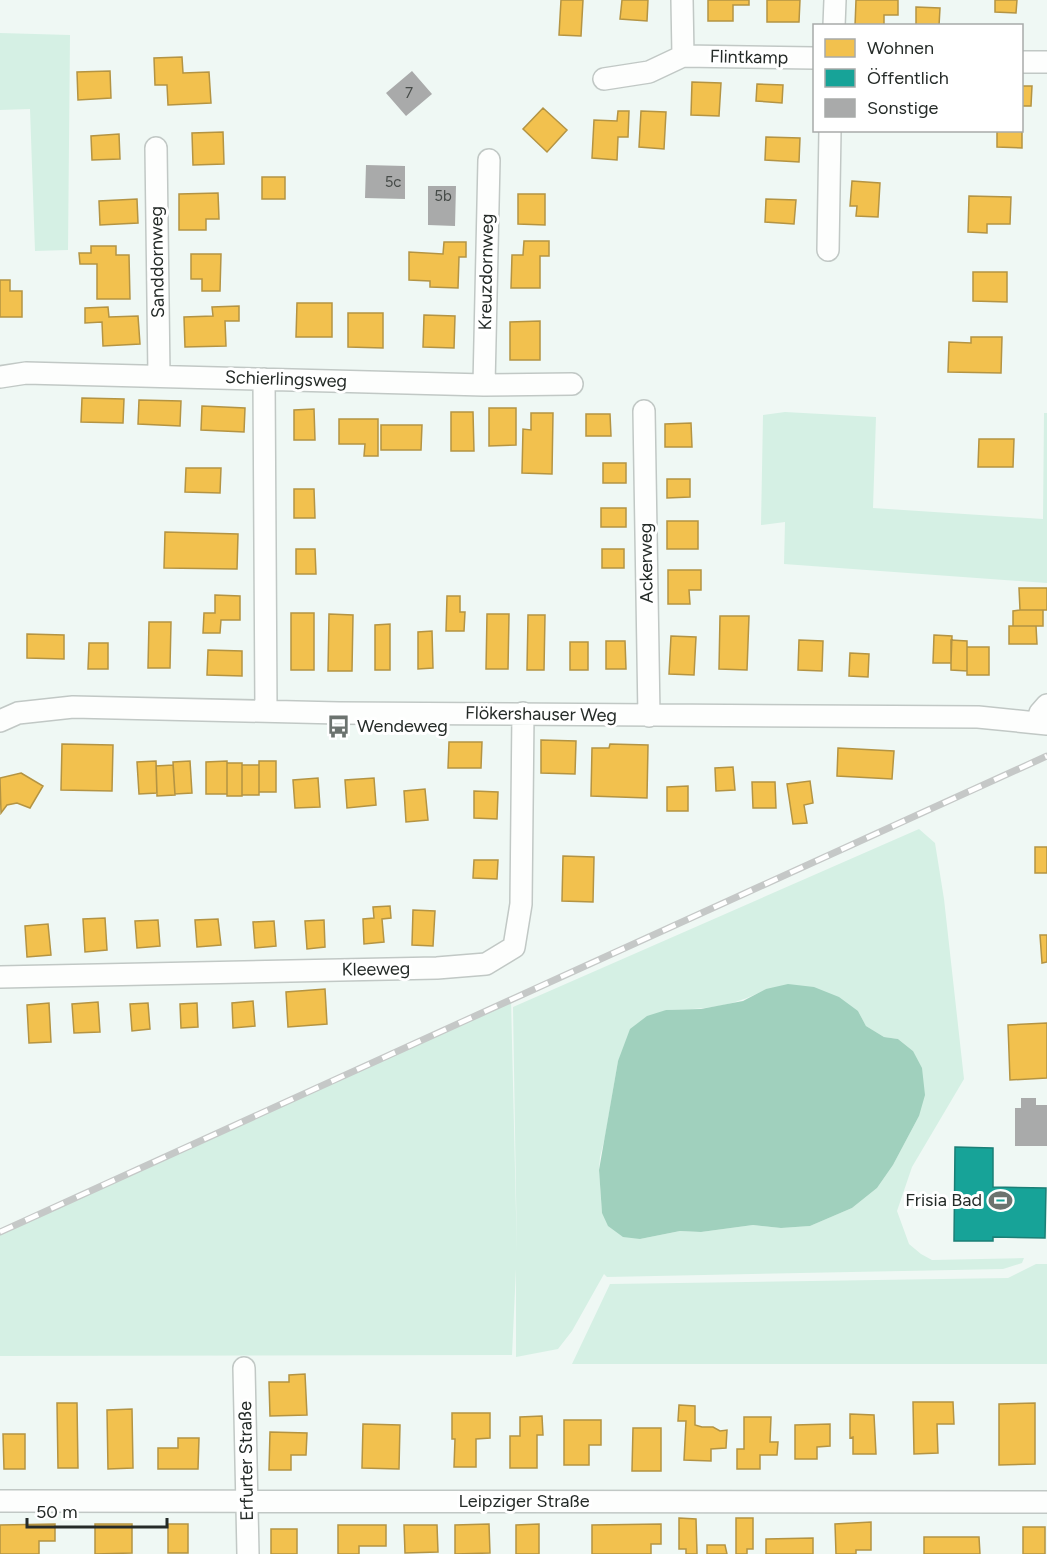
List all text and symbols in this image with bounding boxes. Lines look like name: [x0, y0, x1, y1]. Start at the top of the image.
legend: [813, 24, 1023, 132]
text: Wohnen: [867, 37, 934, 59]
street label: Flintkamp: [710, 45, 788, 69]
text: Öffentlich: [867, 67, 949, 89]
house number: 7: [405, 84, 413, 102]
text: Sonstige: [867, 97, 938, 119]
house number: 5c: [385, 173, 401, 191]
house number: 5b: [434, 187, 452, 205]
street label: Sanddornweg: [145, 206, 169, 318]
street label: Kreuzdornweg: [474, 213, 498, 331]
street label: Schierlingsweg: [224, 366, 348, 392]
street label: Ackerweg: [634, 523, 658, 603]
street label: Flökershauser Weg: [465, 702, 617, 726]
bus stop icon: Wendeweg: [326, 713, 352, 739]
place label: Wendeweg: [357, 715, 448, 737]
street label: Kleeweg: [341, 957, 411, 981]
sports icon: Frisia Bad: [987, 1187, 1013, 1213]
place label: Frisia Bad: [905, 1189, 982, 1211]
street label: Erfurter Straße: [234, 1401, 258, 1521]
street label: Leipziger Straße: [458, 1490, 590, 1512]
scale bar: [27, 1491, 166, 1529]
text: 50 m: [36, 1501, 78, 1523]

